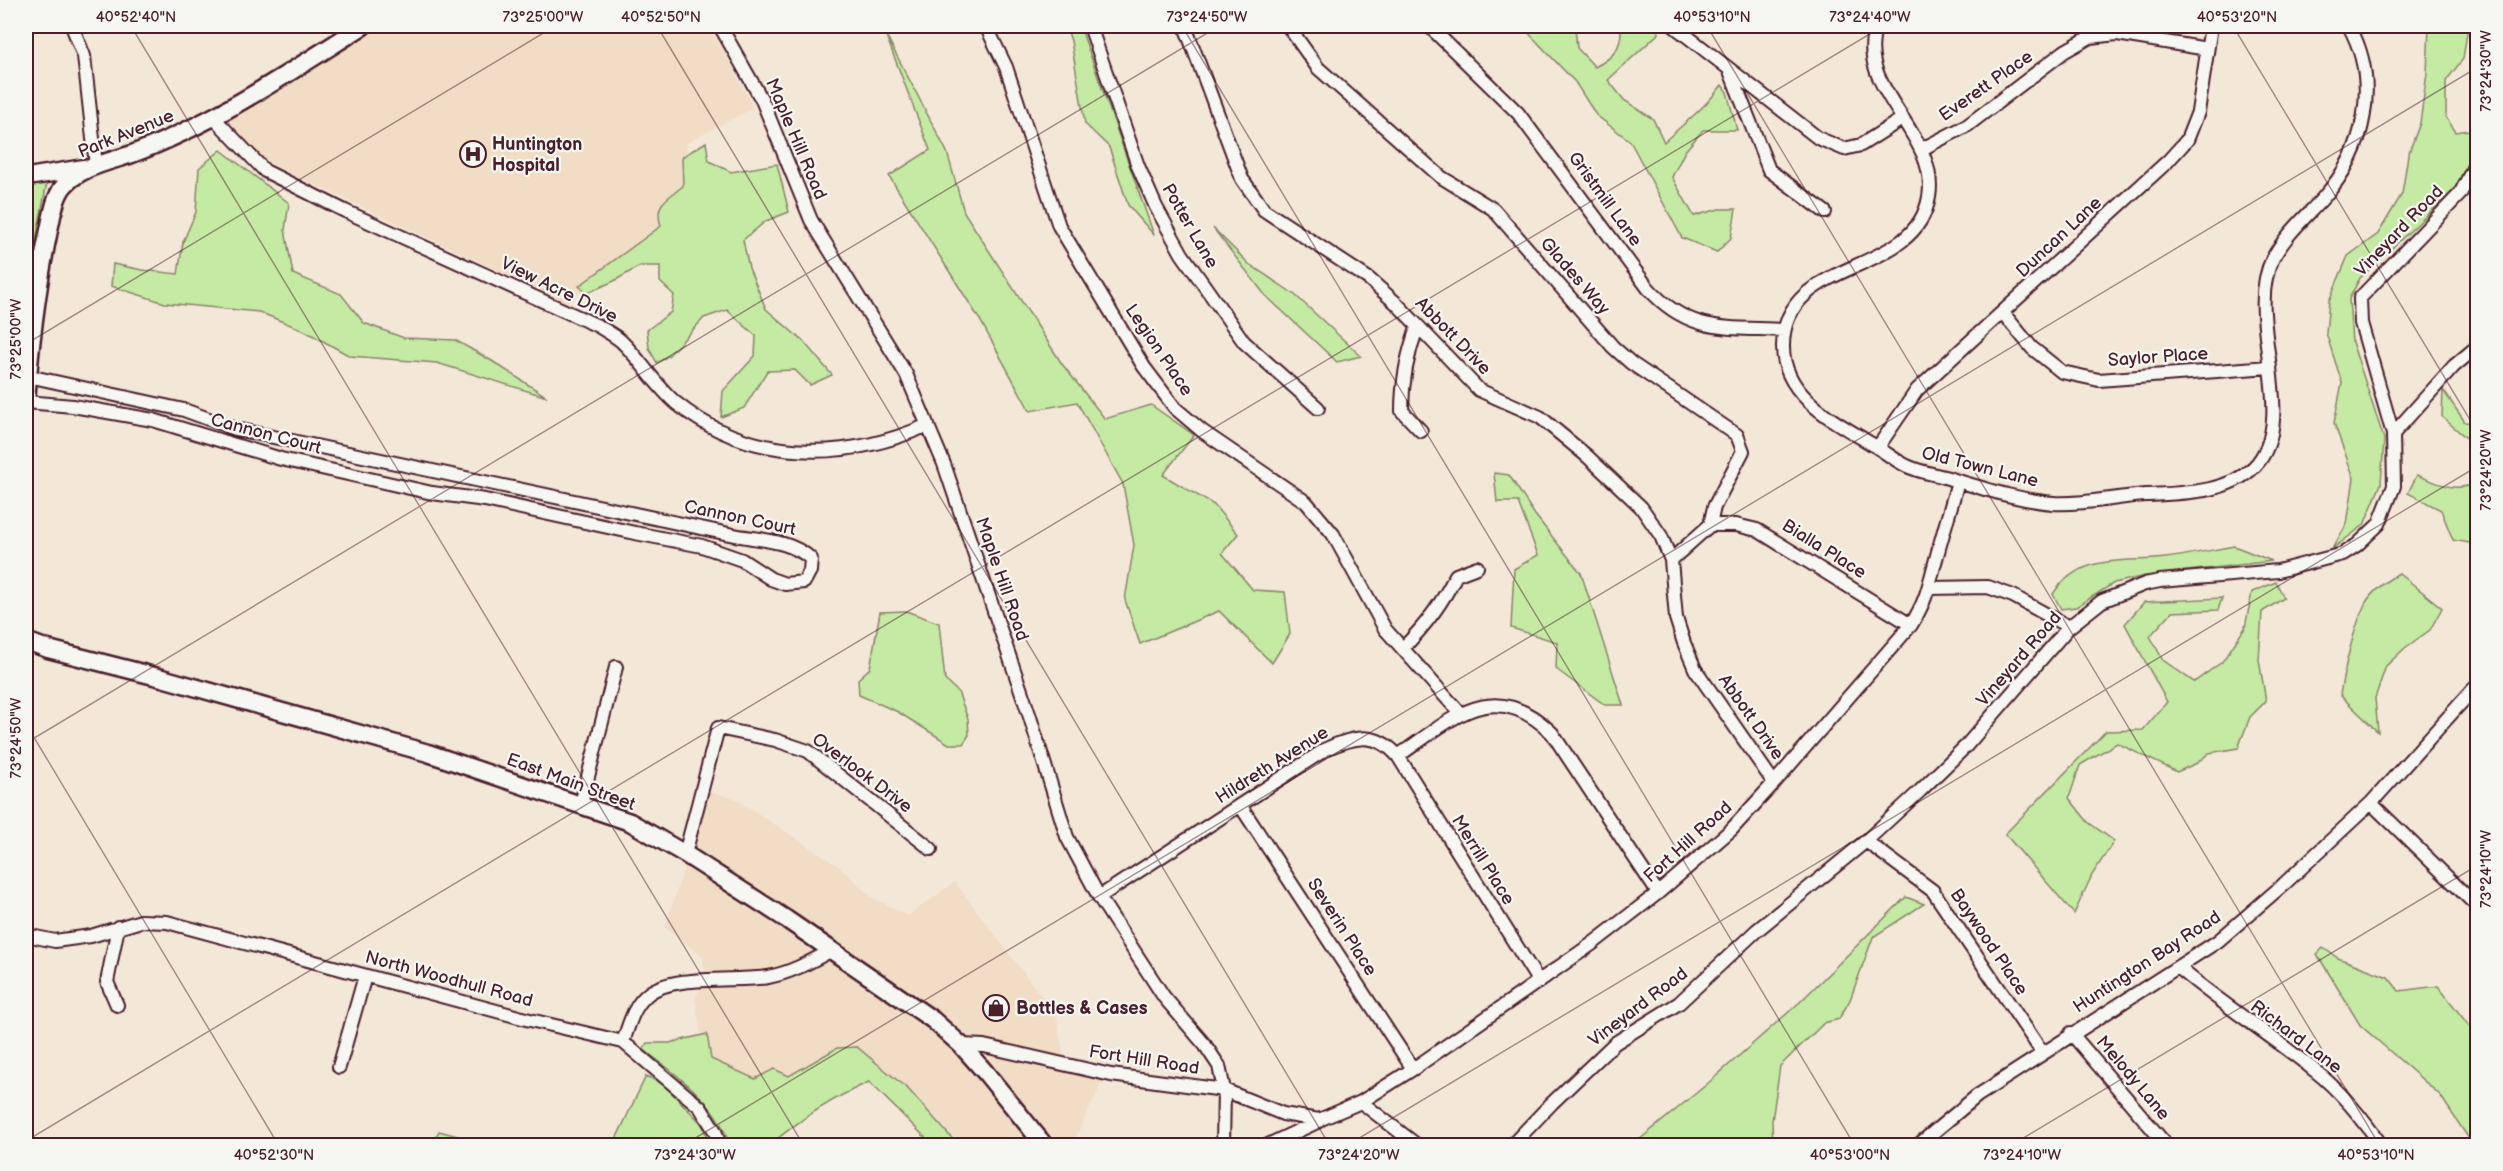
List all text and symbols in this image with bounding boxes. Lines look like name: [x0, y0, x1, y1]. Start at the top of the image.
text: 40°52'40"N: [96, 8, 176, 27]
text: 73°25'00"W: [503, 8, 584, 27]
text: 40°52'50"N: [621, 8, 701, 27]
text: 73°24'50"W: [1166, 8, 1248, 27]
text: 40°53'10"N: [1673, 8, 1751, 27]
text: 73°24'40"W: [1829, 8, 1911, 27]
text: 40°53'20"N: [2197, 8, 2277, 27]
text: 73°24'30"W: [2477, 30, 2496, 112]
street label: Everett Place: [1935, 46, 2037, 126]
street label: Maple Hill Road: [761, 75, 831, 203]
street label: Park Avenue: [75, 105, 177, 163]
place label: Huntington Hospital: [492, 134, 582, 176]
hospital icon: Huntington Hospital: [458, 139, 488, 169]
street label: Gristmill Lane: [1564, 148, 1646, 251]
street label: Potter Lane: [1157, 180, 1223, 272]
street label: Vineyard Road: [2350, 181, 2448, 281]
street label: Duncan Lane: [2012, 192, 2106, 282]
street label: Glades Way: [1536, 233, 1615, 320]
street label: View Acre Drive: [497, 253, 621, 327]
street label: Abbott Drive: [1411, 293, 1495, 379]
text: 73°25'00"W: [7, 298, 26, 379]
street label: Legion Place: [1121, 300, 1198, 400]
street label: Saylor Place: [2107, 343, 2209, 371]
street label: Cannon Court: [208, 409, 324, 459]
text: 73°24'20"W: [2477, 429, 2496, 511]
street label: Old Town Lane: [1920, 442, 2041, 492]
street label: Cannon Court: [682, 496, 798, 540]
street label: Maple Hill Road: [971, 514, 1033, 644]
street label: Bialla Place: [1778, 515, 1870, 583]
street label: Vineyard Road: [1972, 607, 2066, 711]
street label: Abbott Drive: [1714, 670, 1788, 764]
text: 73°24'50"W: [7, 697, 26, 779]
street label: Hildreth Avenue: [1212, 722, 1333, 808]
street label: Overlook Drive: [808, 729, 916, 818]
street label: East Main Street: [504, 749, 639, 815]
street label: Fort Hill Road: [1640, 797, 1736, 887]
street label: Merrill Place: [1447, 811, 1519, 909]
text: 73°24'10"W: [2477, 830, 2496, 908]
street label: Severin Place: [1303, 874, 1381, 980]
street label: Baywood Place: [1946, 885, 2033, 999]
street label: Huntington Bay Road: [2069, 906, 2225, 1018]
street label: North Woodhull Road: [363, 947, 535, 1011]
street label: Vineyard Road: [1584, 963, 1692, 1051]
shop icon: Bottles & Cases: [981, 993, 1011, 1023]
street label: Richard Lane: [2246, 996, 2346, 1078]
place label: Bottles & Cases: [1016, 998, 1148, 1019]
street label: Melody Lane: [2092, 1032, 2174, 1125]
street label: Fort Hill Road: [1087, 1041, 1201, 1079]
text: 40°52'30"N: [234, 1146, 314, 1165]
text: 73°24'30"W: [654, 1146, 736, 1165]
text: 73°24'20"W: [1318, 1146, 1400, 1165]
text: 40°53'00"N: [1810, 1146, 1890, 1165]
text: 73°24'10"W: [1983, 1146, 2061, 1165]
text: 40°53'10"N: [2337, 1146, 2415, 1165]

